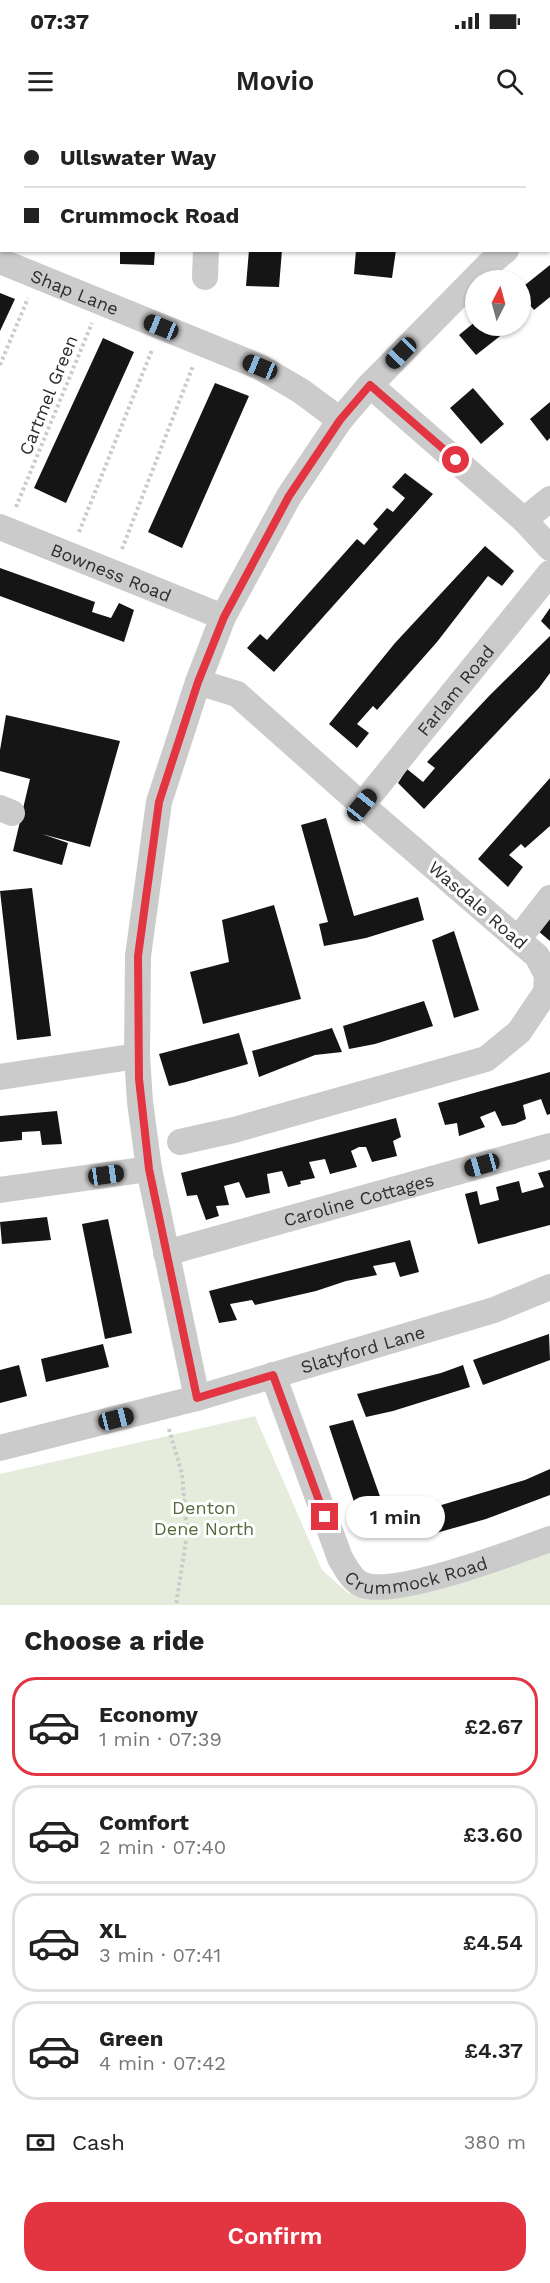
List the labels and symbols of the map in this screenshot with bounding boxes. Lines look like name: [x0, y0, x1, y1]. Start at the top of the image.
street label: Shap Lane: [28, 264, 122, 319]
north arrow: [465, 270, 531, 336]
car: [141, 312, 181, 342]
street label: Cartmel Green: [14, 332, 82, 458]
car: [382, 334, 420, 372]
car: [240, 352, 280, 382]
route start: [442, 446, 469, 473]
street label: Bowness Road: [48, 538, 175, 606]
street label: Farlam Road: [412, 640, 498, 740]
car: [344, 785, 380, 825]
street label: Wasdale Road: [424, 856, 532, 954]
car: [462, 1151, 502, 1179]
car: [87, 1164, 125, 1186]
street label: Caroline Cottages: [281, 1168, 436, 1230]
street label: Slatyford Lane: [298, 1321, 427, 1377]
car: [96, 1406, 136, 1432]
callout: 1 min: [346, 1496, 445, 1538]
park label: Denton Dene North: [154, 1497, 254, 1539]
route end: [311, 1503, 338, 1530]
street label: Crummock Road: [341, 1552, 490, 1598]

